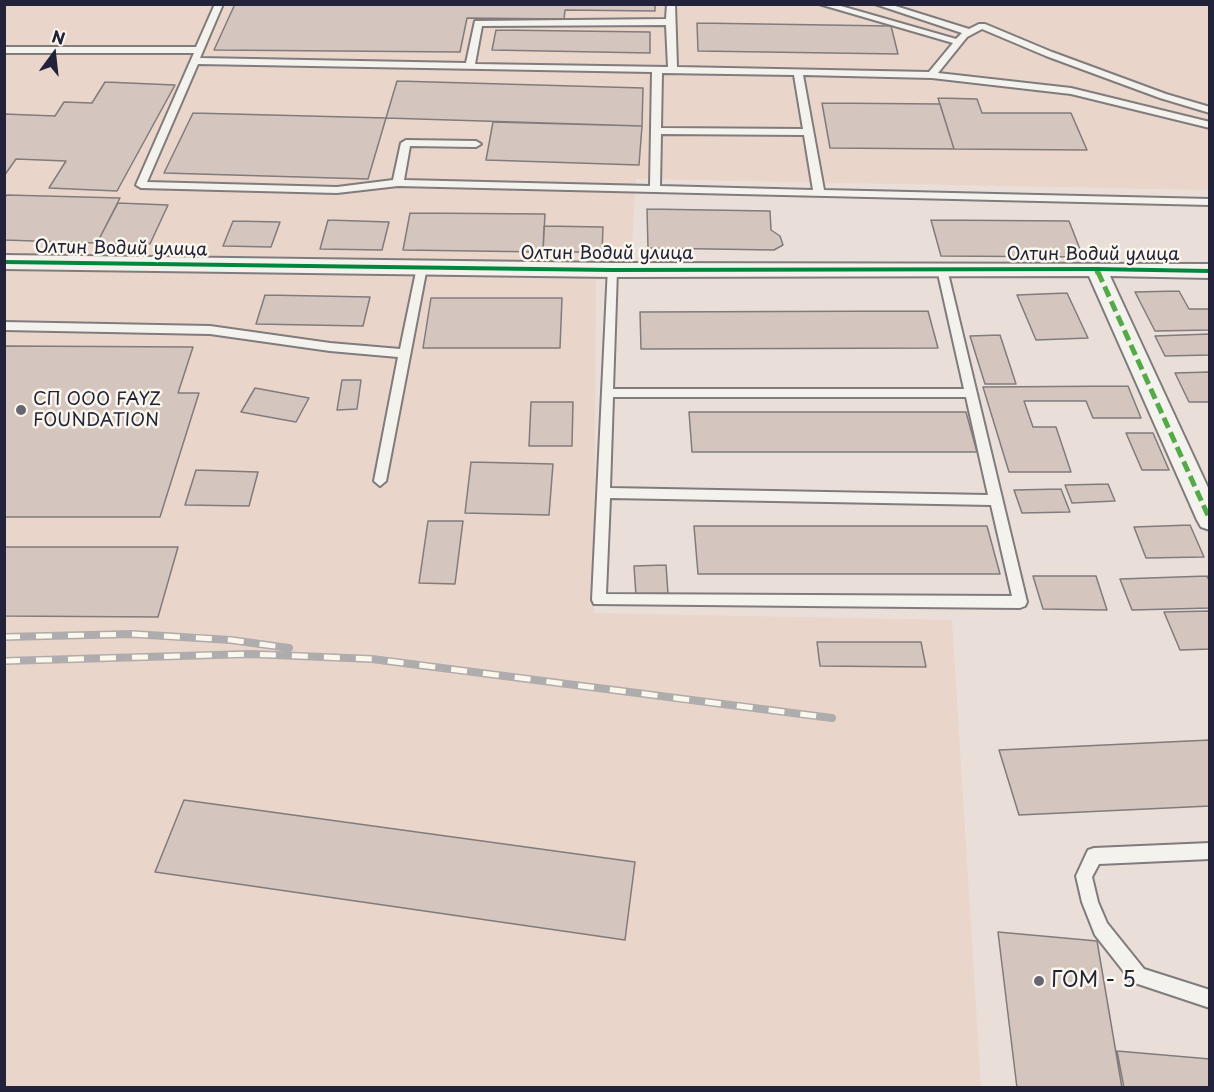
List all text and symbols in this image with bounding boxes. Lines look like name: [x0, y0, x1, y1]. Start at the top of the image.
text: N: [49, 23, 68, 50]
north arrow: [24, 24, 84, 84]
street label: Олтин Водий улица: [34, 237, 208, 261]
street label: Олтин Водий улица: [521, 243, 693, 265]
street label: Олтин Водий улица: [1007, 244, 1179, 266]
place label: СП ООО FAYZ FOUNDATION: [33, 389, 161, 432]
marker: СП ООО FAYZ FOUNDATION: [14, 403, 28, 417]
place label: ГОМ - 5: [1051, 968, 1136, 994]
marker: ГОМ - 5: [1032, 974, 1046, 988]

